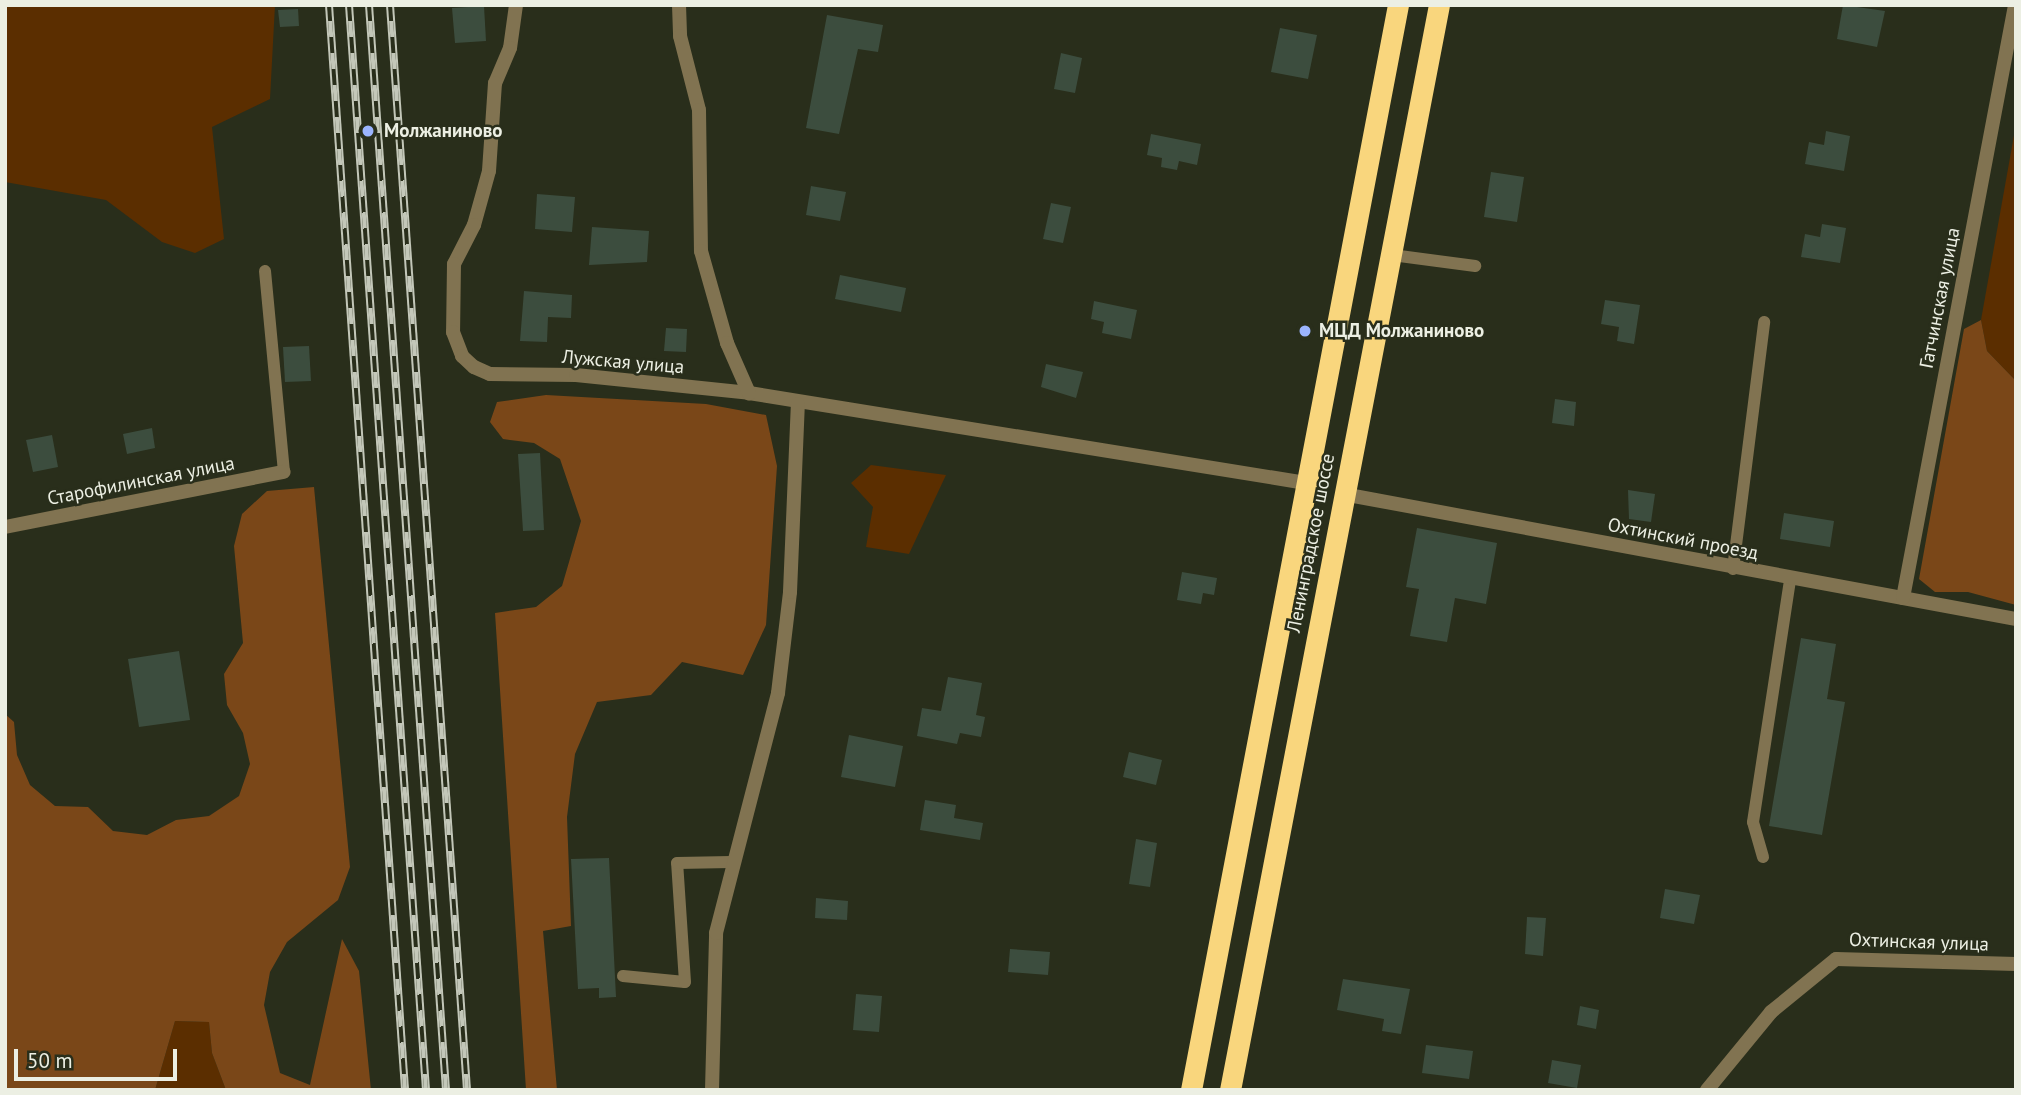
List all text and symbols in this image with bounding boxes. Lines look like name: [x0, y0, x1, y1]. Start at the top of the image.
place label: Молжаниново: [384, 120, 503, 142]
marker: Молжаниново: [358, 121, 378, 141]
street label: Гатчинская улица: [1915, 226, 1965, 370]
place label: МЦД Молжаниново: [1319, 320, 1484, 342]
marker: МЦД Молжаниново: [1297, 323, 1313, 339]
street label: Лужская улица: [561, 345, 685, 379]
street label: Старофилинская улица: [46, 452, 236, 510]
street label: Ленинградское шоссе: [1282, 452, 1340, 634]
street label: Охтинский проезд: [1606, 513, 1760, 565]
street label: Охтинская улица: [1849, 928, 1989, 956]
scale bar: [18, 1036, 180, 1080]
text: 50 m: [27, 1047, 73, 1074]

